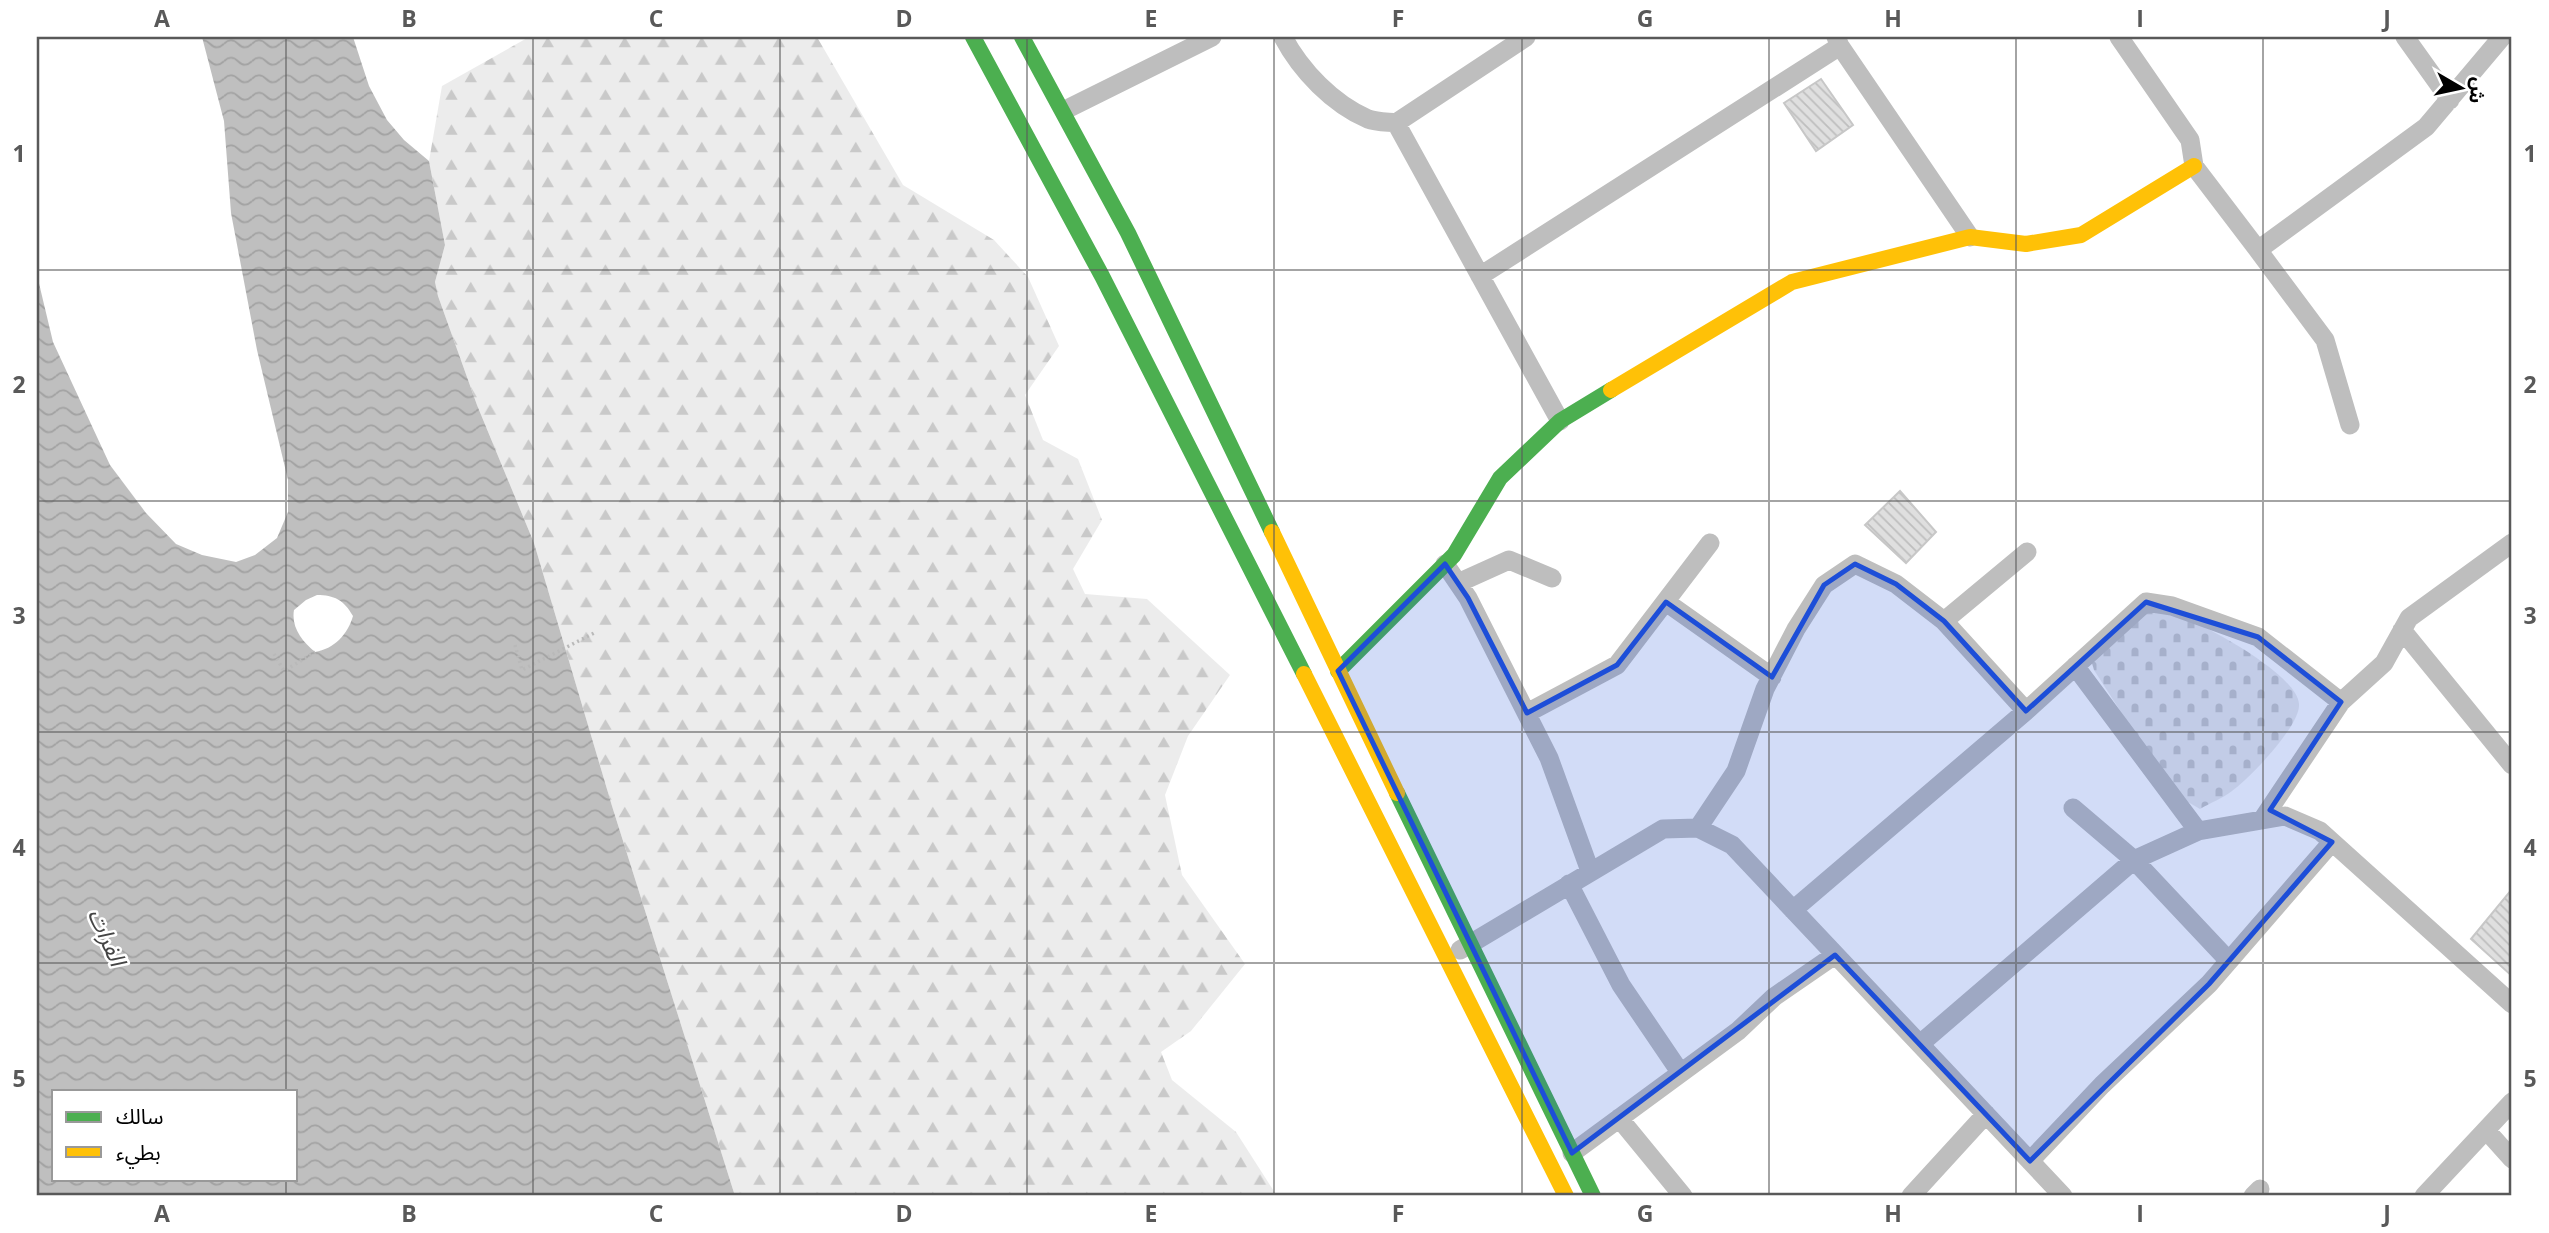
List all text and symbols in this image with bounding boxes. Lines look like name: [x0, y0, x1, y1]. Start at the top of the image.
text: A: [154, 2, 170, 34]
text: B: [401, 2, 417, 34]
text: C: [649, 2, 663, 34]
text: D: [895, 2, 913, 34]
text: E: [1145, 2, 1157, 34]
text: F: [1392, 2, 1404, 34]
text: G: [1637, 2, 1653, 34]
text: H: [1884, 2, 1902, 34]
text: I: [2136, 2, 2144, 34]
text: J: [2381, 2, 2391, 34]
north arrow: [2426, 52, 2496, 122]
text: ش: [2463, 76, 2493, 106]
text: 1: [12, 137, 26, 169]
text: 1: [2523, 137, 2537, 169]
text: 2: [12, 368, 26, 400]
text: 2: [2523, 368, 2537, 400]
text: 3: [12, 599, 26, 631]
text: 3: [2523, 599, 2537, 631]
text: 4: [12, 831, 26, 863]
text: 4: [2523, 831, 2537, 863]
water label: الفرات: [81, 903, 136, 973]
text: 5: [12, 1062, 26, 1094]
text: 5: [2523, 1062, 2537, 1094]
legend: [52, 1090, 298, 1180]
text: سالك: [116, 1102, 163, 1130]
text: بطيء: [116, 1138, 161, 1169]
text: A: [154, 1197, 170, 1229]
text: B: [401, 1197, 417, 1229]
text: C: [649, 1197, 663, 1229]
text: D: [895, 1197, 913, 1229]
text: E: [1145, 1197, 1157, 1229]
text: F: [1392, 1197, 1404, 1229]
text: G: [1637, 1197, 1653, 1229]
text: H: [1884, 1197, 1902, 1229]
text: I: [2136, 1197, 2144, 1229]
text: J: [2381, 1197, 2391, 1229]

